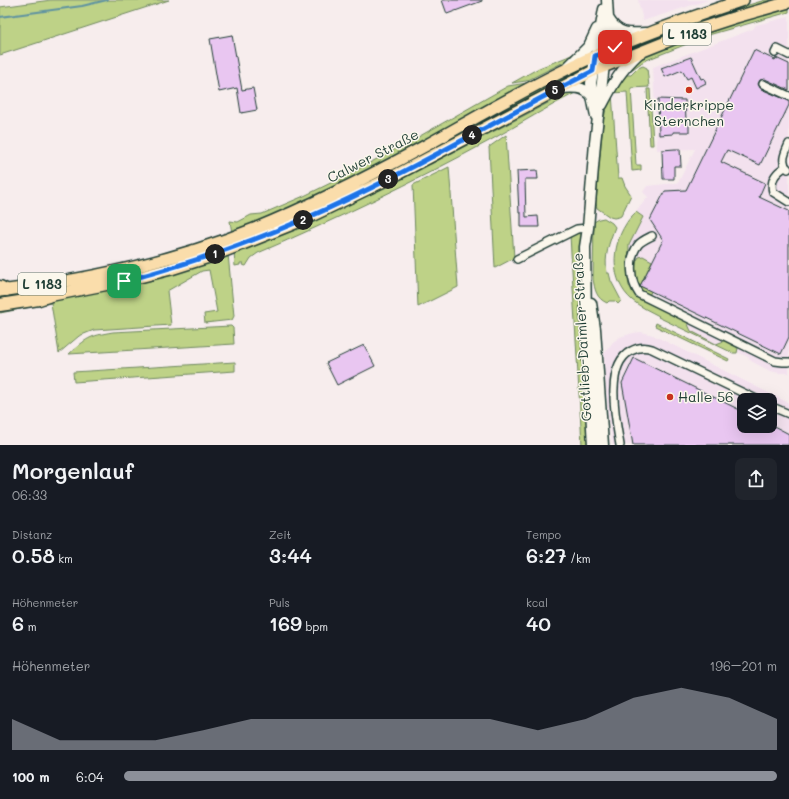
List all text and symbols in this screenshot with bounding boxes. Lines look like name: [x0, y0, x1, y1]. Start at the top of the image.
road number: L 1183: [663, 23, 711, 45]
pin: [598, 30, 632, 64]
icon: check: [604, 36, 626, 58]
pin: 5: [545, 80, 565, 100]
text: 5: [552, 82, 558, 97]
marker: Kinderkrippe Sternchen: [684, 85, 694, 95]
place label: Kinderkrippe Sternchen: [644, 95, 734, 130]
street label: Calwer Straße: [324, 124, 422, 187]
pin: 4: [462, 125, 482, 145]
text: 4: [469, 127, 475, 142]
pin: 3: [378, 169, 398, 189]
text: 3: [385, 171, 391, 186]
pin: 2: [293, 210, 313, 230]
text: 2: [300, 212, 306, 227]
pin: 1: [205, 244, 225, 264]
text: 1: [213, 246, 217, 261]
street label: Gottlieb-Daimler-Straße: [568, 252, 595, 422]
pin: [107, 264, 141, 298]
icon: arrive: [113, 270, 135, 292]
road number: L 1183: [18, 273, 66, 295]
place label: Halle 56: [678, 387, 734, 406]
marker: Halle 56: [665, 392, 675, 402]
map controls: [737, 393, 777, 433]
button: layers: [737, 393, 777, 433]
text: Morgenlauf: [12, 456, 134, 485]
button: share: [735, 458, 777, 500]
text: 06:33: [12, 486, 47, 503]
text: Distanz: [12, 527, 52, 542]
text: Zeit: [269, 527, 291, 542]
text: Tempo: [526, 527, 561, 542]
text: 0.58: [12, 542, 55, 568]
text: 3:44: [269, 542, 312, 568]
text: 6:27: [526, 542, 567, 568]
text: km: [55, 551, 73, 566]
text: /km: [567, 551, 591, 566]
text: Höhenmeter: [12, 595, 78, 610]
text: Puls: [269, 595, 290, 610]
text: kcal: [526, 595, 548, 610]
text: 6: [12, 610, 24, 636]
text: 169: [269, 610, 302, 636]
text: 40: [526, 610, 551, 636]
text: m: [24, 619, 36, 634]
text: bpm: [302, 619, 328, 634]
text: Höhenmeter: [12, 657, 90, 674]
text: 196–201 m: [709, 657, 777, 674]
text: 100 m: [12, 768, 49, 785]
text: 6:04: [76, 768, 104, 785]

